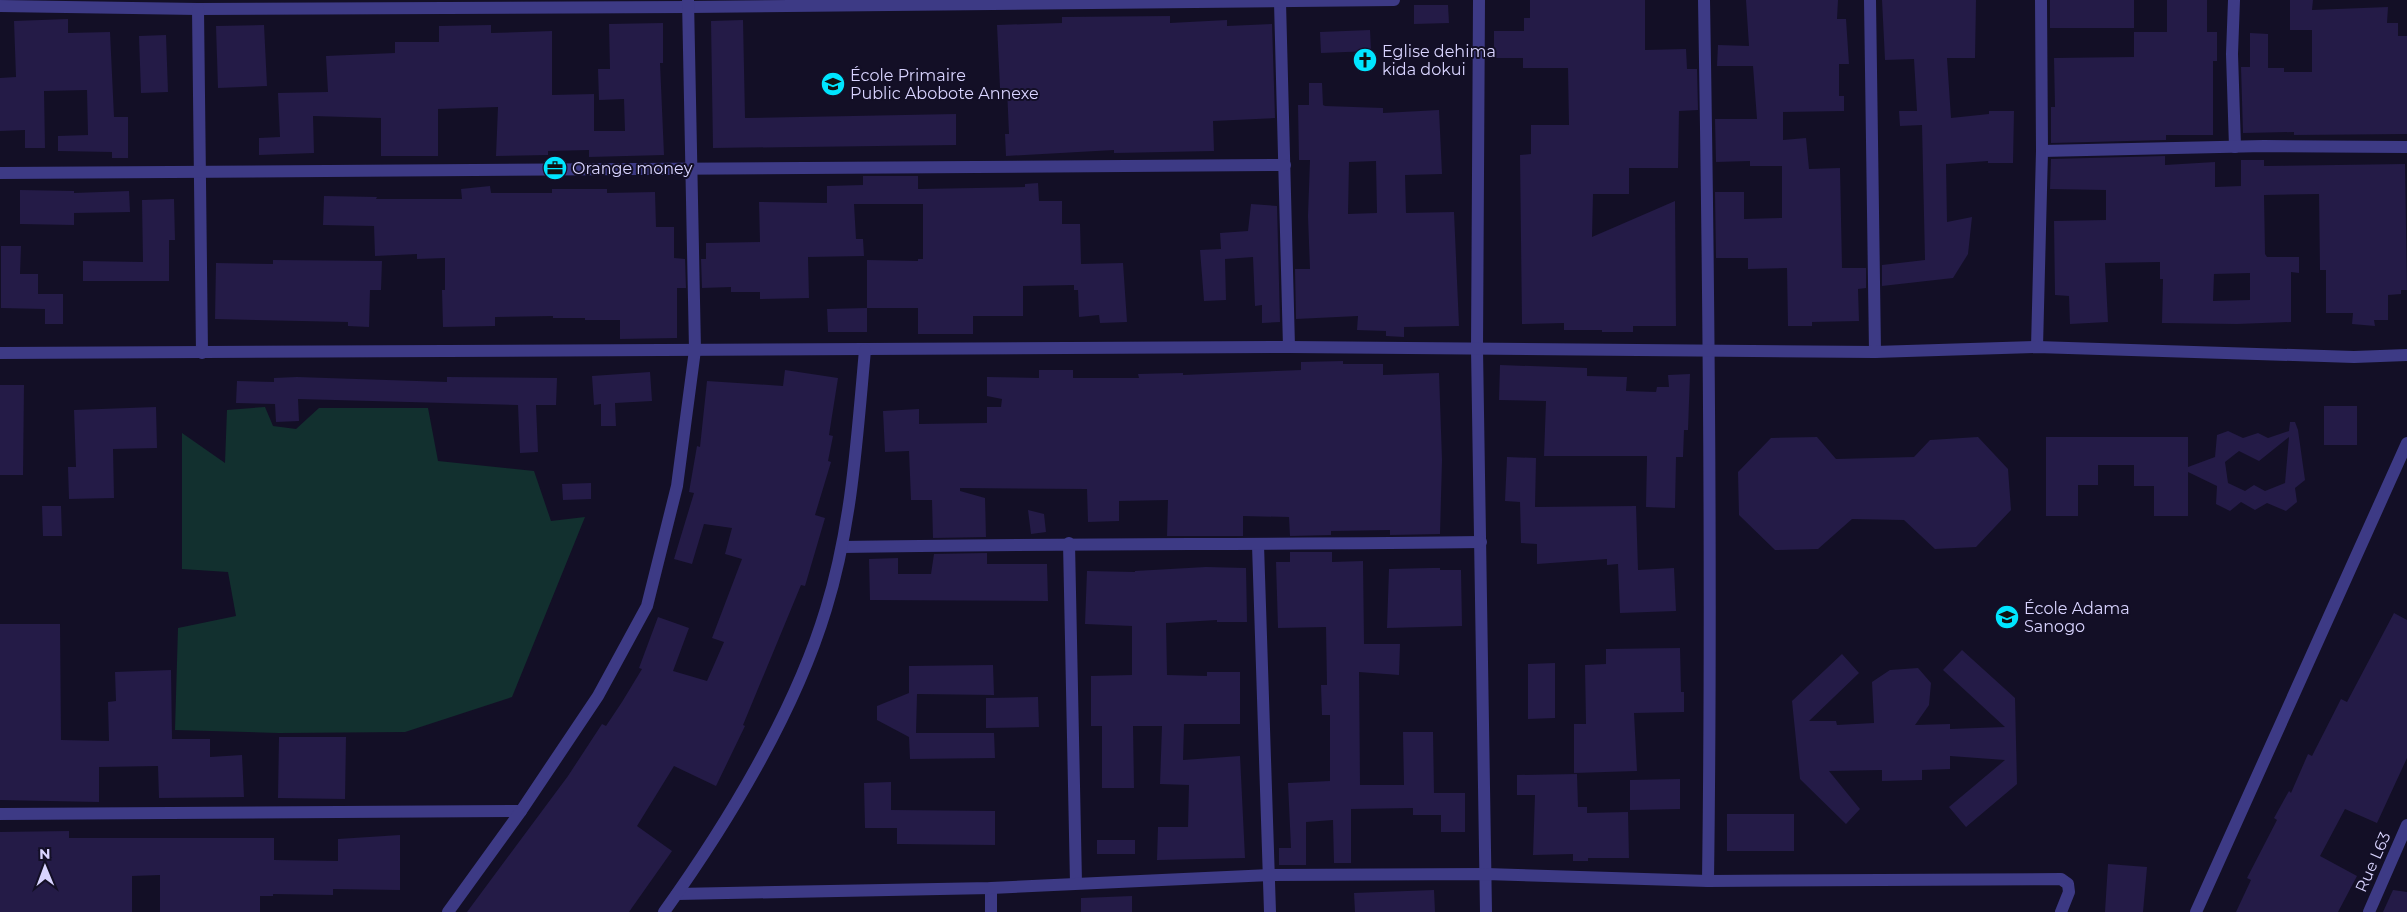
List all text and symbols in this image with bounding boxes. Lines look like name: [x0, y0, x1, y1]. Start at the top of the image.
place label: Eglise dehima kida dokui: [1382, 42, 1496, 79]
church icon: Eglise dehima kida dokui: [1352, 47, 1378, 73]
place label: École Primaire Public Abobote Annexe: [850, 66, 1039, 103]
school or university icon: École Primaire Public Abobote Annexe: [820, 71, 846, 97]
office icon: Orange money: [542, 155, 568, 181]
place label: Orange money: [572, 159, 693, 178]
place label: École Adama Sanogo: [2024, 599, 2130, 636]
school or university icon: École Adama Sanogo: [1994, 604, 2020, 630]
street label: Rue L63: [2351, 829, 2395, 895]
north arrow: [20, 842, 70, 892]
text: N: [39, 845, 51, 863]

